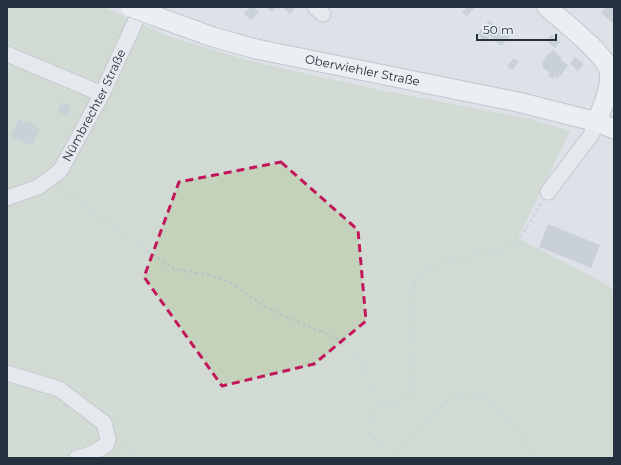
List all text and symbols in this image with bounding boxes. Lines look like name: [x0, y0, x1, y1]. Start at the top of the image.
scale bar: [477, 16, 556, 42]
text: 50 m: [483, 22, 514, 37]
street label: Nümbrechter Straße: [59, 47, 129, 164]
street label: Oberwiehler Straße: [304, 51, 421, 89]

